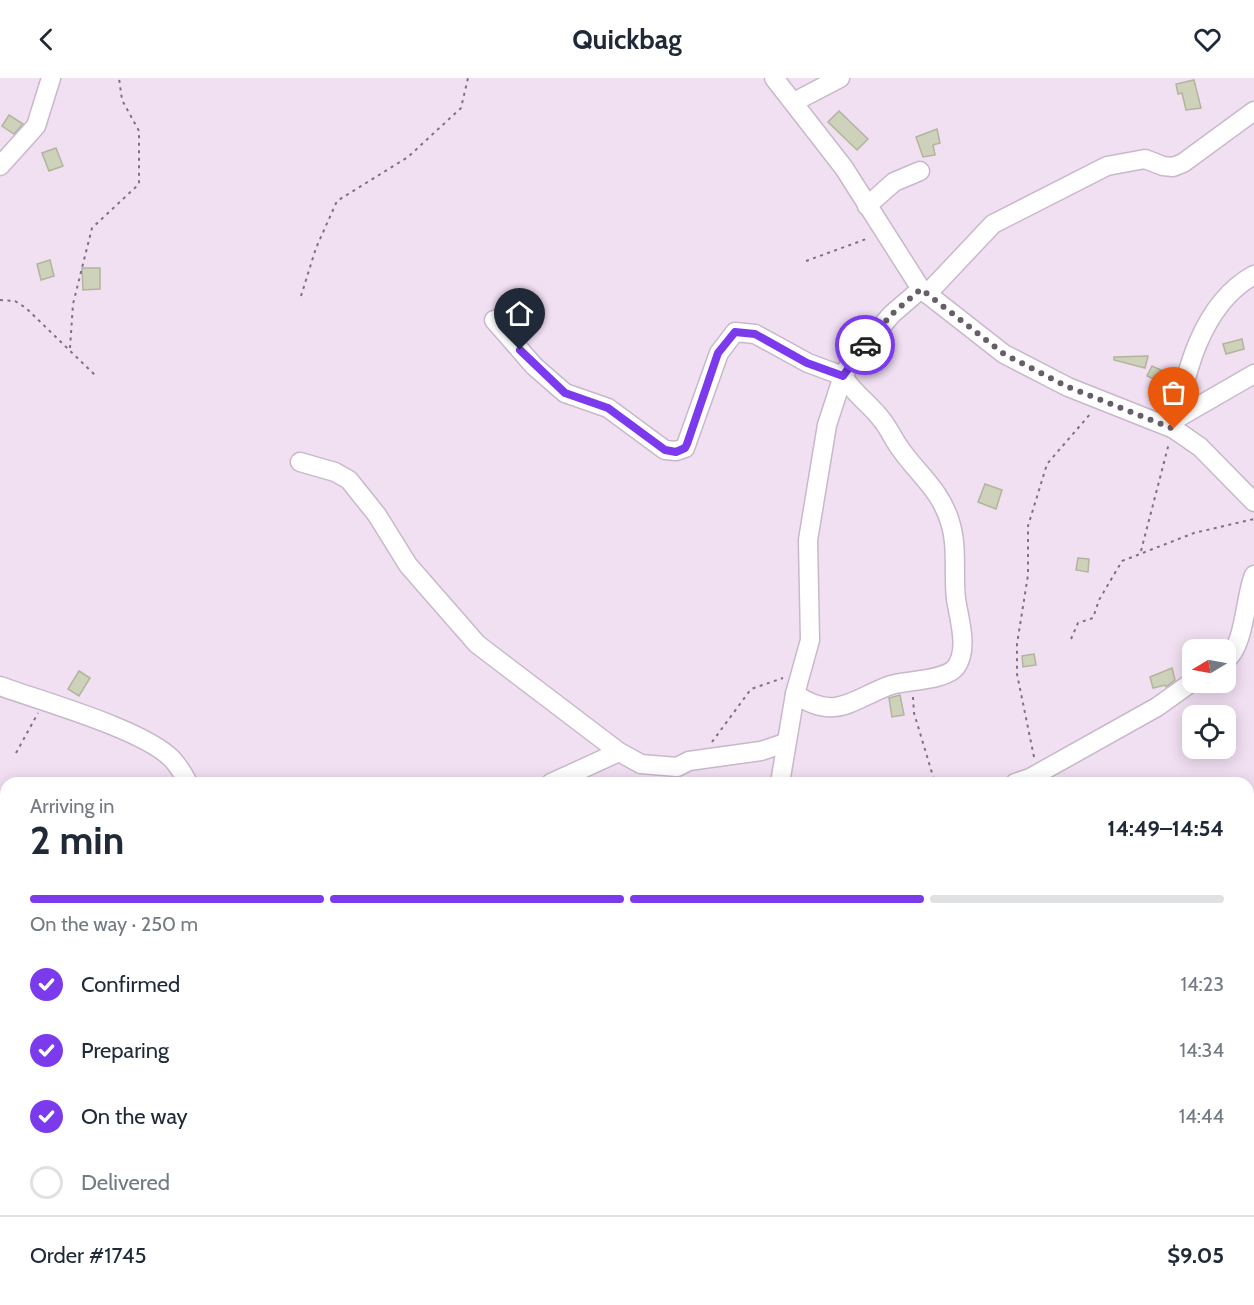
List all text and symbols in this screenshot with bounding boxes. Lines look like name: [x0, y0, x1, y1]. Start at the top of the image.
icon: back: [30, 23, 63, 56]
text: Quickbag: [572, 23, 682, 56]
icon: heart: [1191, 23, 1224, 56]
pin: [494, 288, 545, 350]
icon: home: [503, 297, 536, 330]
courier: [835, 315, 895, 375]
icon: car: [849, 329, 882, 362]
pin: [1148, 367, 1199, 429]
icon: bag: [1157, 376, 1190, 409]
north arrow: [1182, 639, 1236, 693]
map controls: [1182, 639, 1236, 759]
button: locate: [1182, 705, 1236, 759]
text: Arriving in: [30, 794, 114, 818]
text: 14:49–14:54: [1107, 815, 1224, 842]
text: 2 min: [30, 816, 124, 864]
text: On the way · 250 m: [30, 912, 198, 936]
icon: check: [30, 968, 63, 1001]
text: Confirmed: [81, 971, 180, 998]
text: 14:23: [1180, 972, 1224, 996]
icon: check: [30, 1034, 63, 1067]
text: Preparing: [81, 1037, 169, 1064]
text: 14:34: [1179, 1038, 1224, 1062]
icon: check: [30, 1100, 63, 1133]
text: On the way: [81, 1103, 188, 1130]
text: 14:44: [1179, 1104, 1224, 1128]
text: Delivered: [81, 1169, 170, 1196]
text: Order #1745: [30, 1242, 146, 1269]
text: $9.05: [1167, 1242, 1224, 1269]

